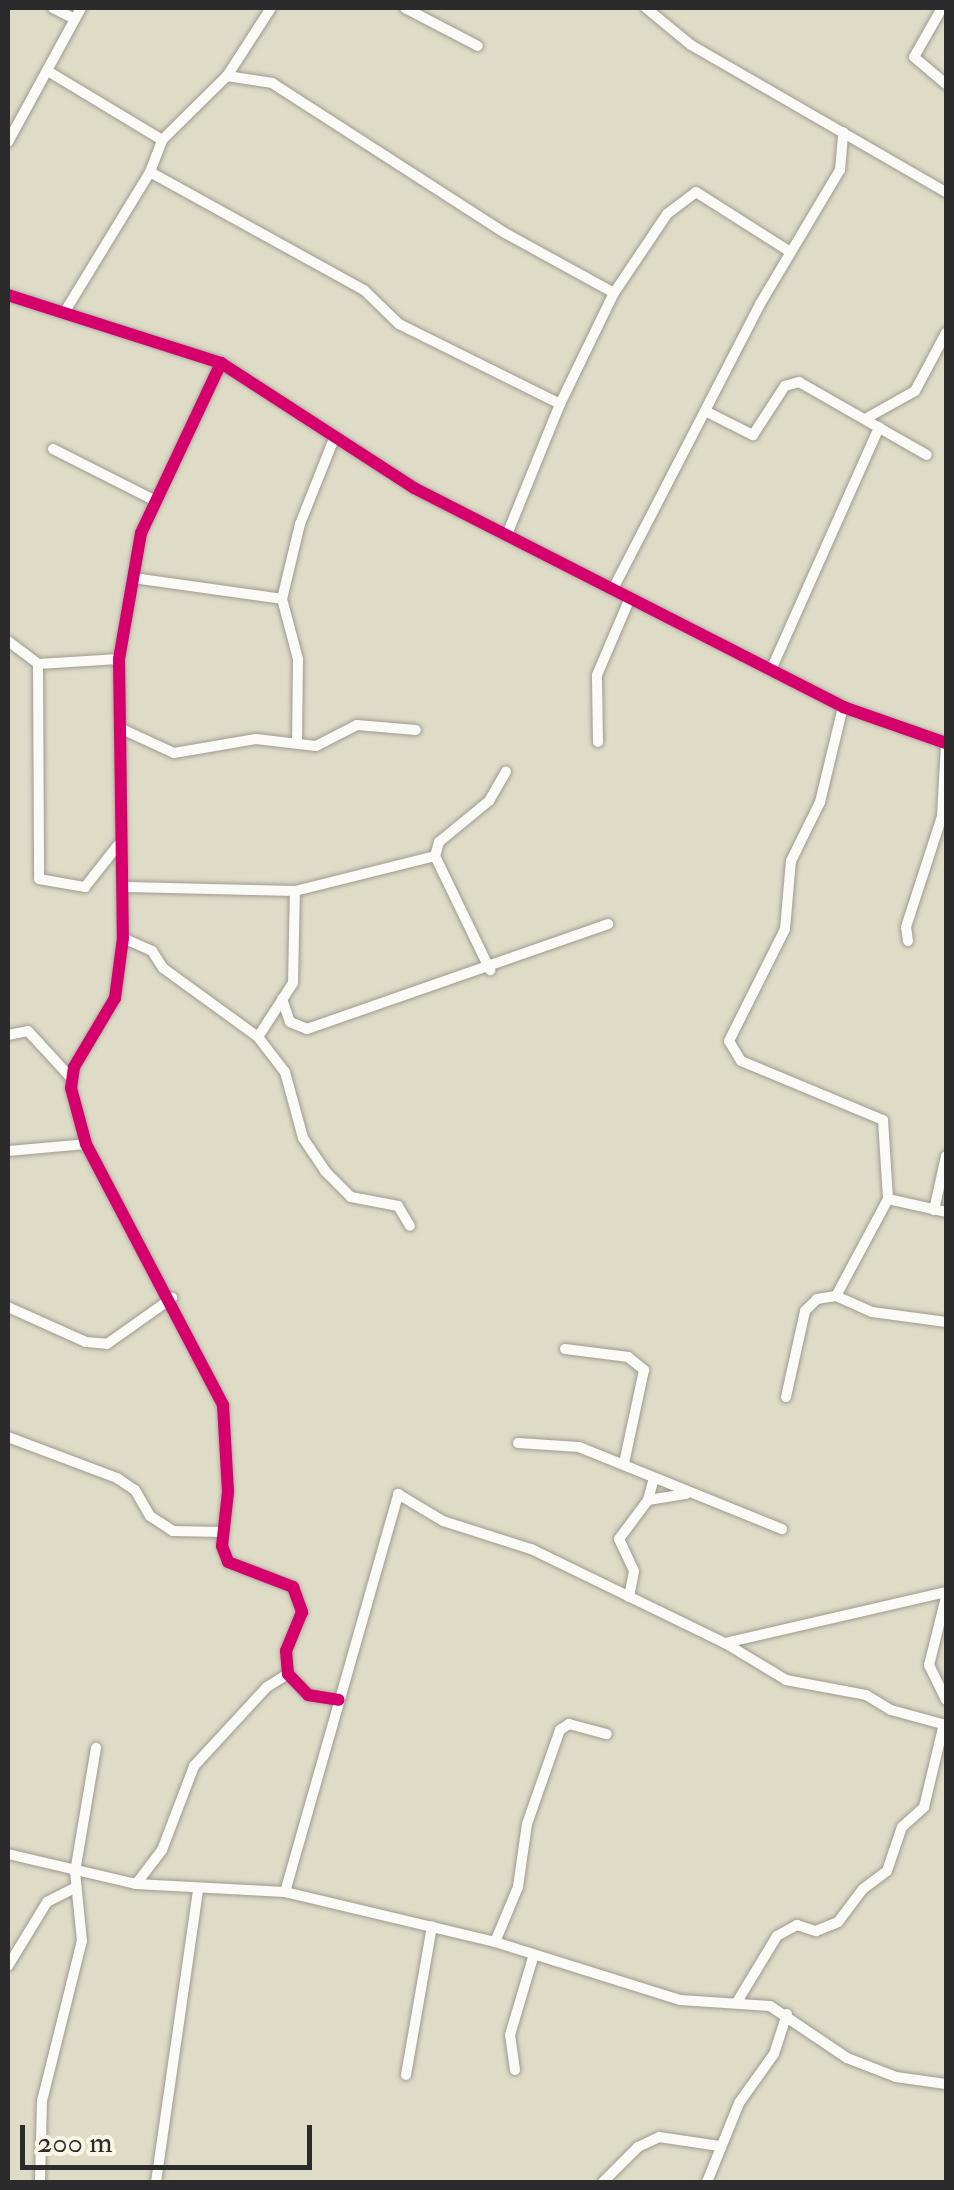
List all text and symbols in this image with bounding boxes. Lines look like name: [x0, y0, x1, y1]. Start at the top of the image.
scale bar: [25, 2105, 318, 2167]
text: 200 m: [37, 2124, 113, 2161]

